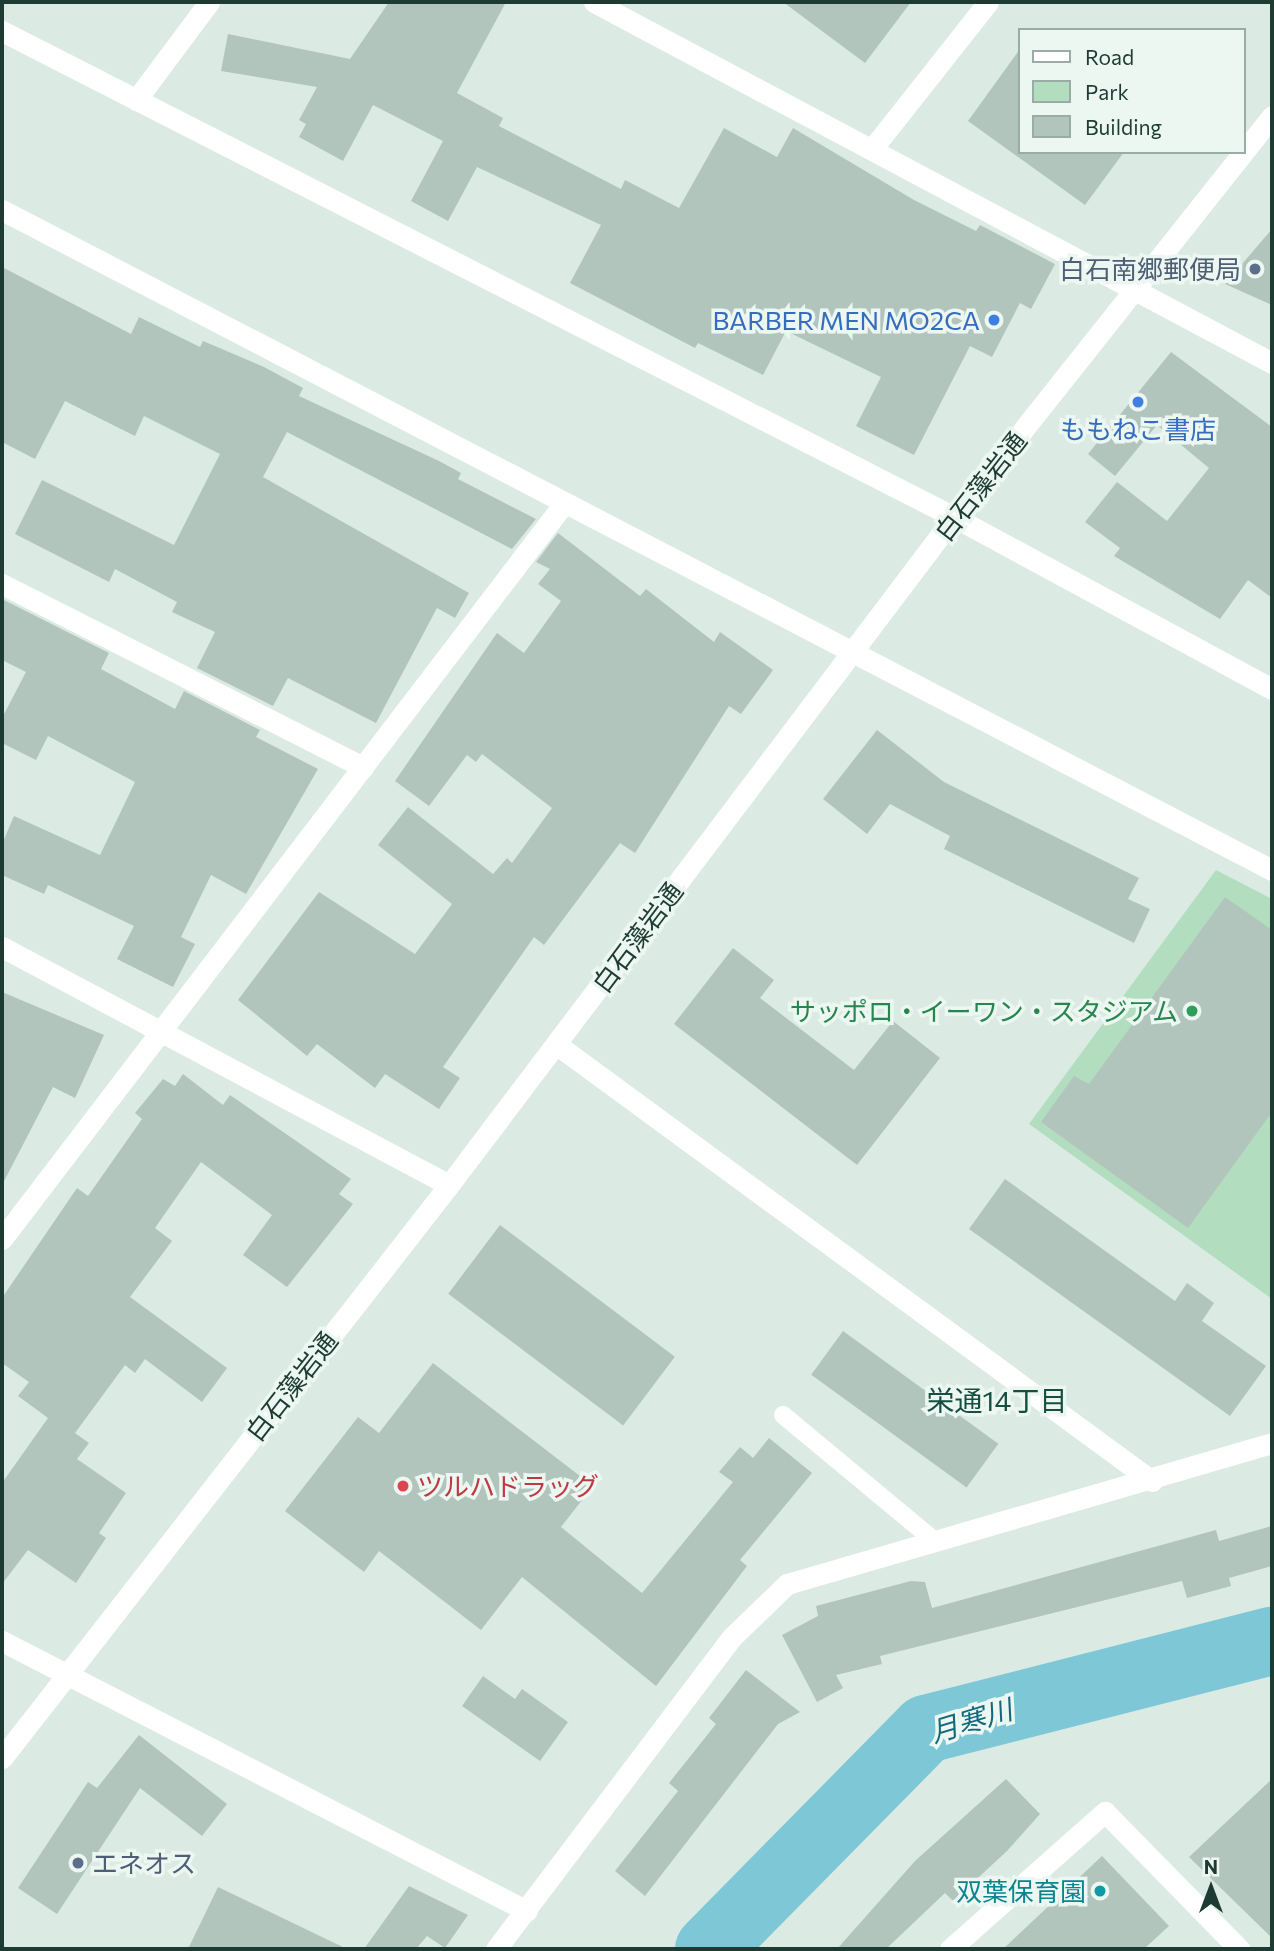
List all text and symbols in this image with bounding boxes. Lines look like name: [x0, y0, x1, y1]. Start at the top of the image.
legend: [1018, 28, 1246, 154]
text: Road: [1085, 44, 1134, 69]
text: Park: [1085, 79, 1129, 104]
text: Building: [1085, 114, 1162, 139]
place label: 白石南郷郵便局: [1059, 253, 1241, 285]
marker: 白石南郷郵便局: [1247, 261, 1263, 277]
place label: BARBER MEN MO2CA: [713, 304, 980, 336]
marker: BARBER MEN MO2CA: [986, 312, 1002, 328]
marker: ももねこ書店: [1130, 394, 1146, 410]
place label: ももねこ書店: [1060, 413, 1216, 445]
street label: 白石藻岩通: [928, 425, 1032, 547]
street label: 白石藻岩通: [585, 876, 689, 998]
place label: サッポロ・イーワン・スタジアム: [788, 995, 1178, 1027]
marker: サッポロ・イーワン・スタジアム: [1184, 1003, 1200, 1019]
street label: 白石藻岩通: [239, 1325, 343, 1447]
district label: 栄通14丁目: [927, 1383, 1067, 1417]
place label: ツルハドラッグ: [417, 1470, 599, 1502]
marker: ツルハドラッグ: [395, 1478, 411, 1494]
water label: 月寒川: [926, 1692, 1016, 1748]
place label: エネオス: [92, 1847, 196, 1879]
north arrow: [1176, 1853, 1246, 1923]
marker: エネオス: [70, 1855, 86, 1871]
text: N: [1204, 1855, 1218, 1878]
place label: 双葉保育園: [956, 1875, 1086, 1907]
marker: 双葉保育園: [1092, 1883, 1108, 1899]

